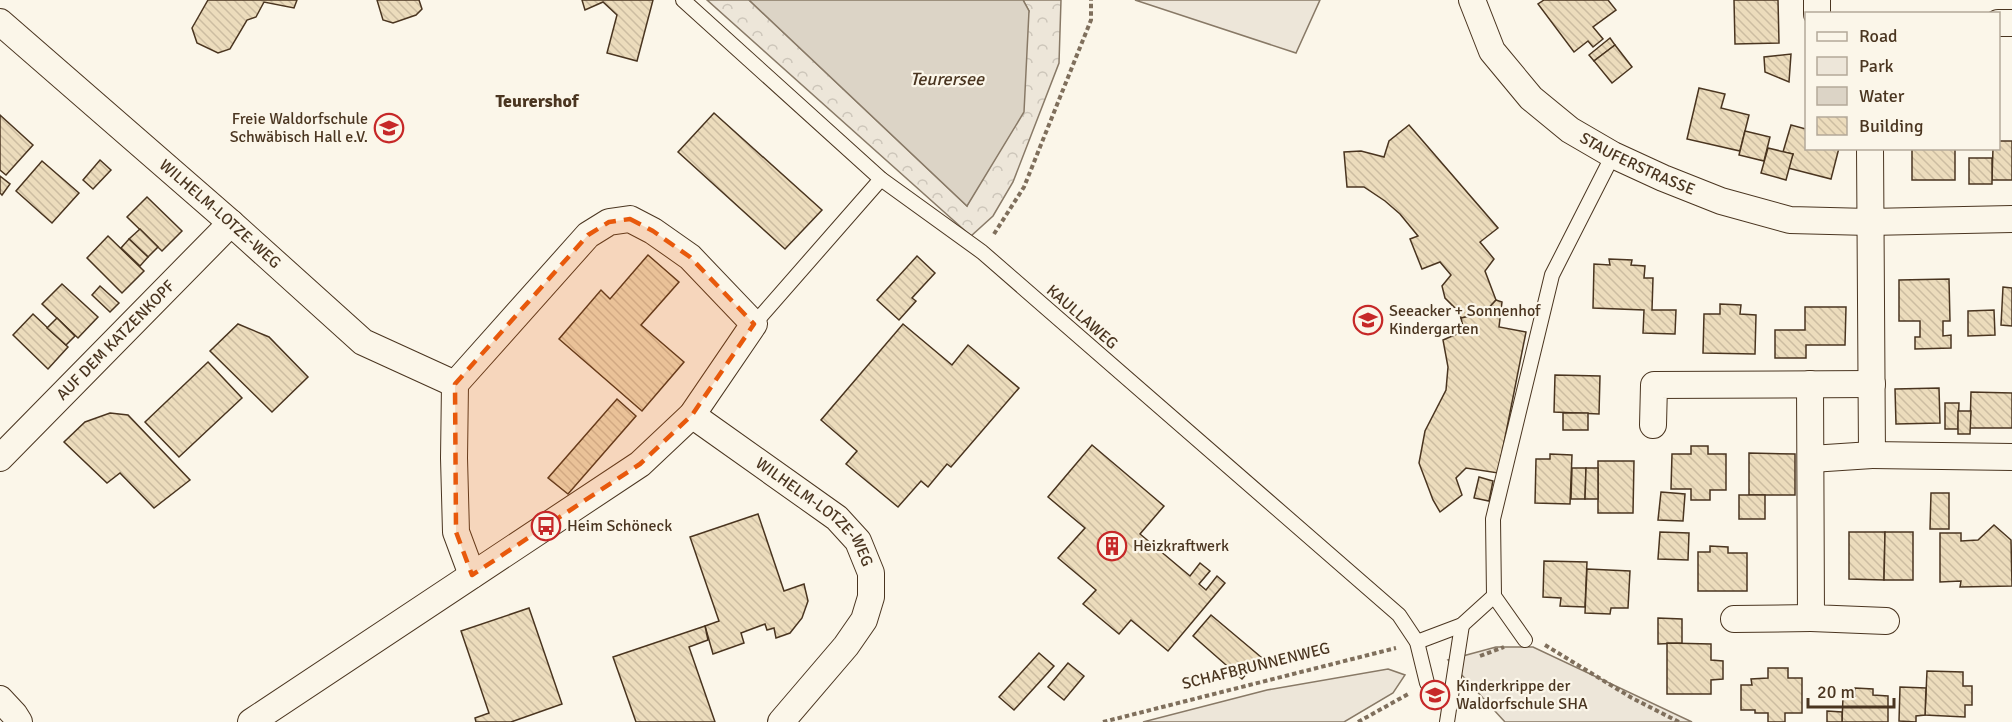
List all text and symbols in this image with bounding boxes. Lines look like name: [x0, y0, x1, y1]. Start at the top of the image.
legend: [1805, 12, 2000, 150]
text: Road: [1859, 25, 1898, 47]
text: Park: [1859, 55, 1894, 77]
water label: Teurersee: [910, 68, 985, 90]
text: Water: [1859, 85, 1905, 107]
district label: Teurershof: [495, 90, 580, 112]
place label: Freie Waldorfschule Schwäbisch Hall e.V.: [230, 109, 368, 147]
school or university icon: Freie Waldorfschule Schwäbisch Hall e.V.: [373, 112, 405, 144]
text: Building: [1859, 115, 1923, 137]
street label: STAUFERSTRASSE: [1576, 128, 1698, 200]
street label: WILHELM-LOTZE-WEG: [155, 155, 285, 273]
street label: AUF DEM KATZENKOPF: [52, 276, 179, 405]
street label: KAULLAWEG: [1042, 280, 1122, 354]
place label: Seeacker + Sonnenhof Kindergarten: [1389, 301, 1541, 339]
school or university icon: Seeacker + Sonnenhof Kindergarten: [1352, 304, 1384, 336]
street label: WILHELM-LOTZE-WEG: [752, 453, 877, 570]
bus stop icon: Heim Schöneck: [530, 510, 562, 542]
place label: Heim Schöneck: [567, 516, 672, 536]
building icon: Heizkraftwerk: [1096, 530, 1128, 562]
place label: Heizkraftwerk: [1133, 536, 1229, 556]
street label: SCHAFBRUNNENWEG: [1180, 638, 1332, 694]
scale bar: [1808, 671, 1894, 709]
place label: Kinderkrippe der Waldorfschule SHA: [1456, 676, 1588, 714]
school or university icon: Kinderkrippe der Waldorfschule SHA: [1419, 679, 1451, 711]
text: 20 m: [1817, 681, 1855, 703]

